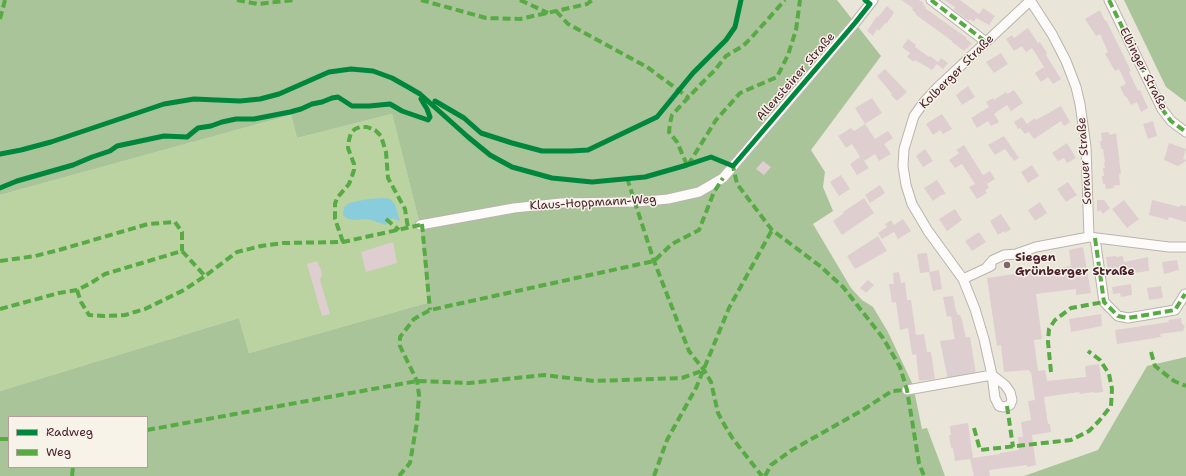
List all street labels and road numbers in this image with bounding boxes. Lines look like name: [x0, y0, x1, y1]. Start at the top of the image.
street label: Elbinger Straße: [1116, 25, 1170, 113]
street label: Allensteiner Straße: [754, 30, 838, 124]
street label: Kolberger Straße: [917, 32, 997, 112]
street label: Sorauer Straße: [1075, 117, 1095, 205]
street label: Klaus-Hoppmann-Weg: [529, 192, 657, 214]

